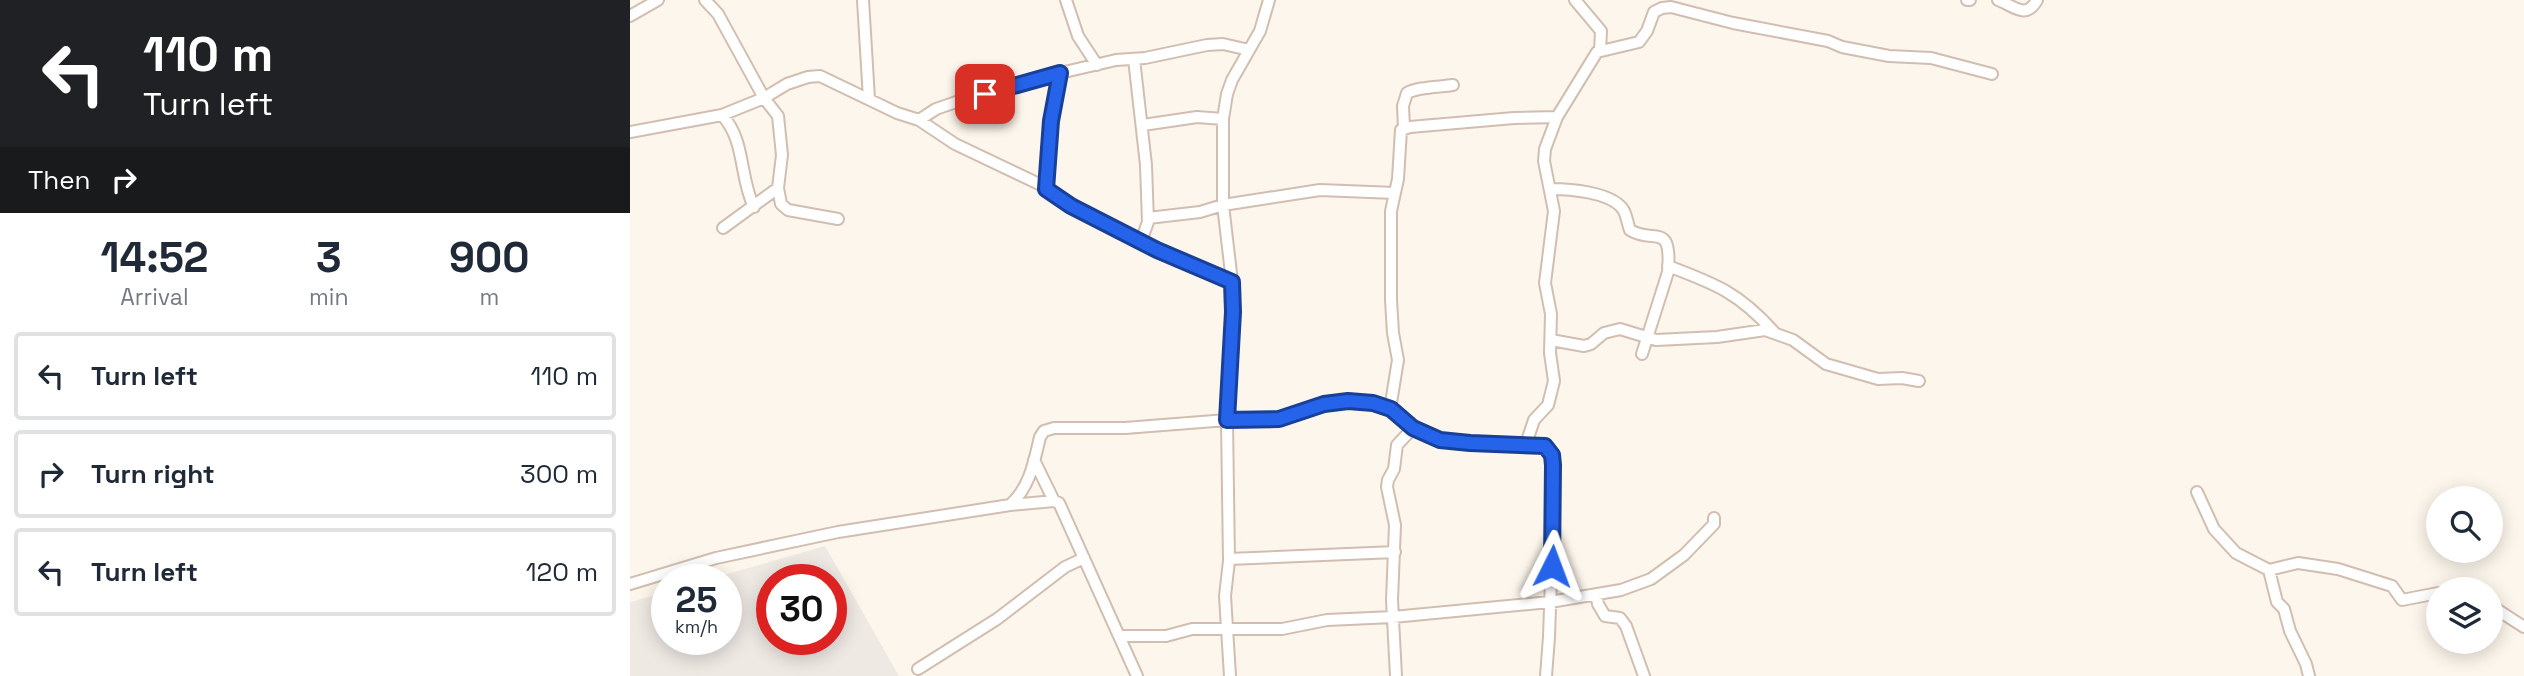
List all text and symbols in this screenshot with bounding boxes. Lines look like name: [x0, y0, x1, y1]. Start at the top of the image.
text: 110 m: [143, 23, 273, 85]
icon: left: [28, 28, 119, 119]
pin: [955, 64, 1015, 124]
icon: arrive: [966, 75, 1004, 113]
text: Turn left: [143, 84, 273, 124]
icon: right: [105, 161, 143, 199]
text: Then: [28, 163, 91, 197]
text: 14:52: [101, 231, 209, 284]
text: 3: [316, 231, 342, 284]
text: 900: [449, 231, 529, 284]
text: Arrival: [120, 282, 189, 312]
text: min: [309, 282, 349, 312]
text: m: [479, 282, 499, 312]
icon: left: [32, 357, 70, 395]
text: Turn left: [91, 359, 198, 393]
text: 110 m: [531, 359, 598, 393]
icon: right: [32, 455, 70, 493]
text: Turn right: [91, 457, 215, 491]
text: 300 m: [520, 457, 598, 491]
map controls: [2426, 486, 2503, 654]
button: search: [2426, 486, 2503, 563]
position arrow: [1515, 529, 1589, 603]
icon: left: [32, 553, 70, 591]
text: Turn left: [91, 555, 198, 589]
text: 120 m: [526, 555, 598, 589]
speed limit sign: 30: [756, 564, 847, 655]
button: layers: [2426, 577, 2503, 654]
text: 25: [676, 578, 717, 622]
text: km/h: [675, 615, 718, 638]

